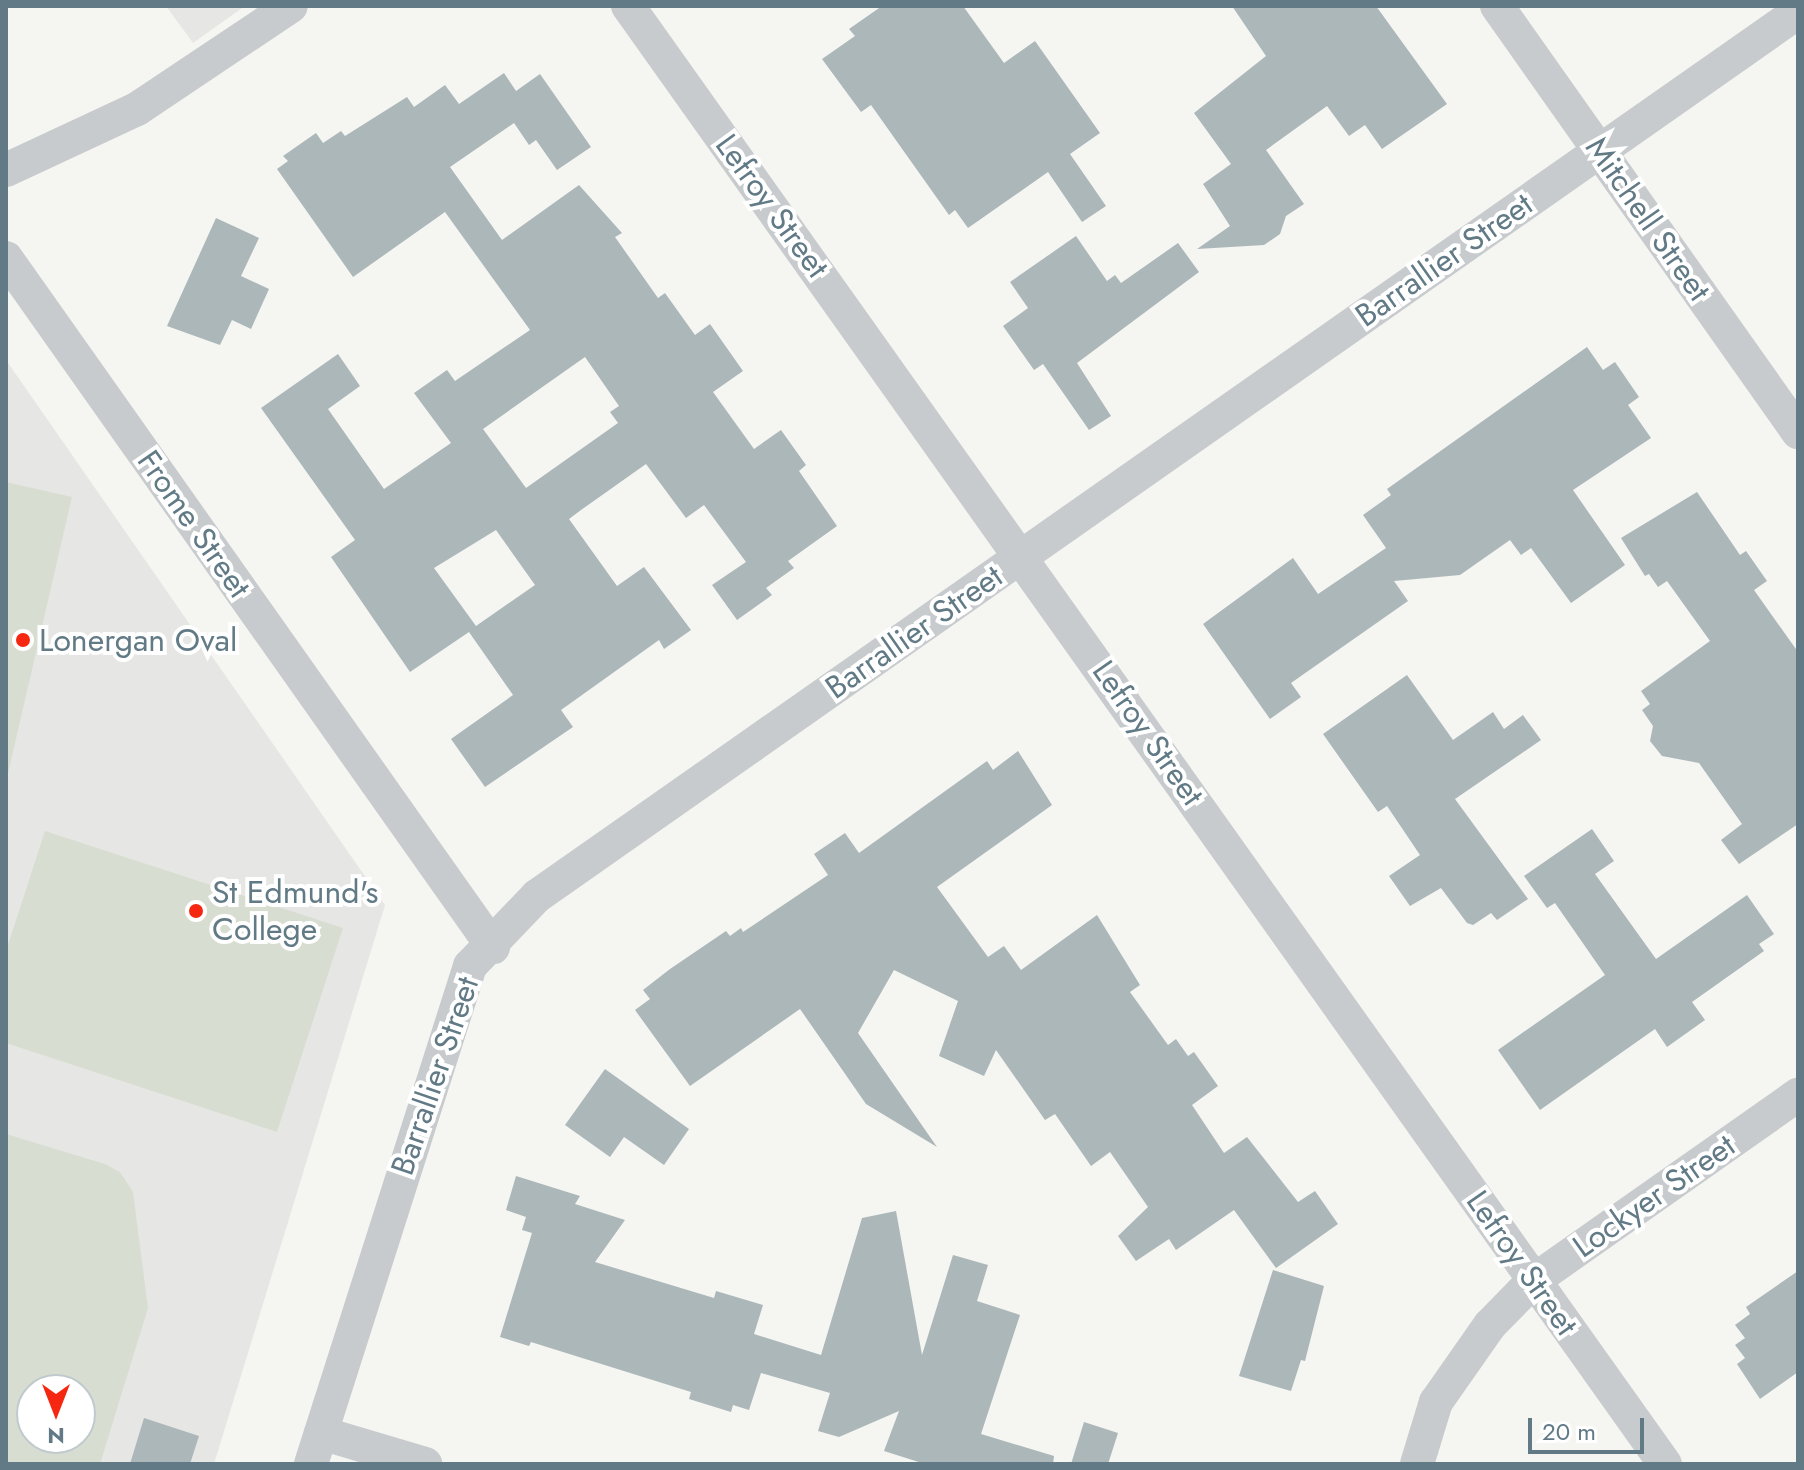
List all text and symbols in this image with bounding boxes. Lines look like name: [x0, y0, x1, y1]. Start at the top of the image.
street label: Lefroy Street: [707, 127, 837, 285]
street label: Mitchell Street: [1577, 130, 1719, 308]
street label: Barrallier Street: [1348, 185, 1540, 335]
street label: Frome Street: [129, 443, 259, 605]
street label: Barrallier Street: [818, 557, 1010, 707]
place label: Lonergan Oval: [39, 621, 237, 659]
marker: Lonergan Oval: [14, 631, 32, 649]
street label: Lefroy Street: [1084, 653, 1212, 813]
place label: St Edmund's College: [212, 874, 378, 949]
marker: St Edmund's College: [187, 902, 205, 920]
street label: Barrallier Street: [383, 972, 487, 1180]
street label: Lockyer Street: [1566, 1126, 1742, 1266]
street label: Lefroy Street: [1458, 1183, 1586, 1343]
north arrow: [16, 1374, 96, 1454]
scale bar: [1532, 1402, 1648, 1452]
text: 20 m: [1542, 1414, 1596, 1449]
text: N: [47, 1420, 65, 1452]

